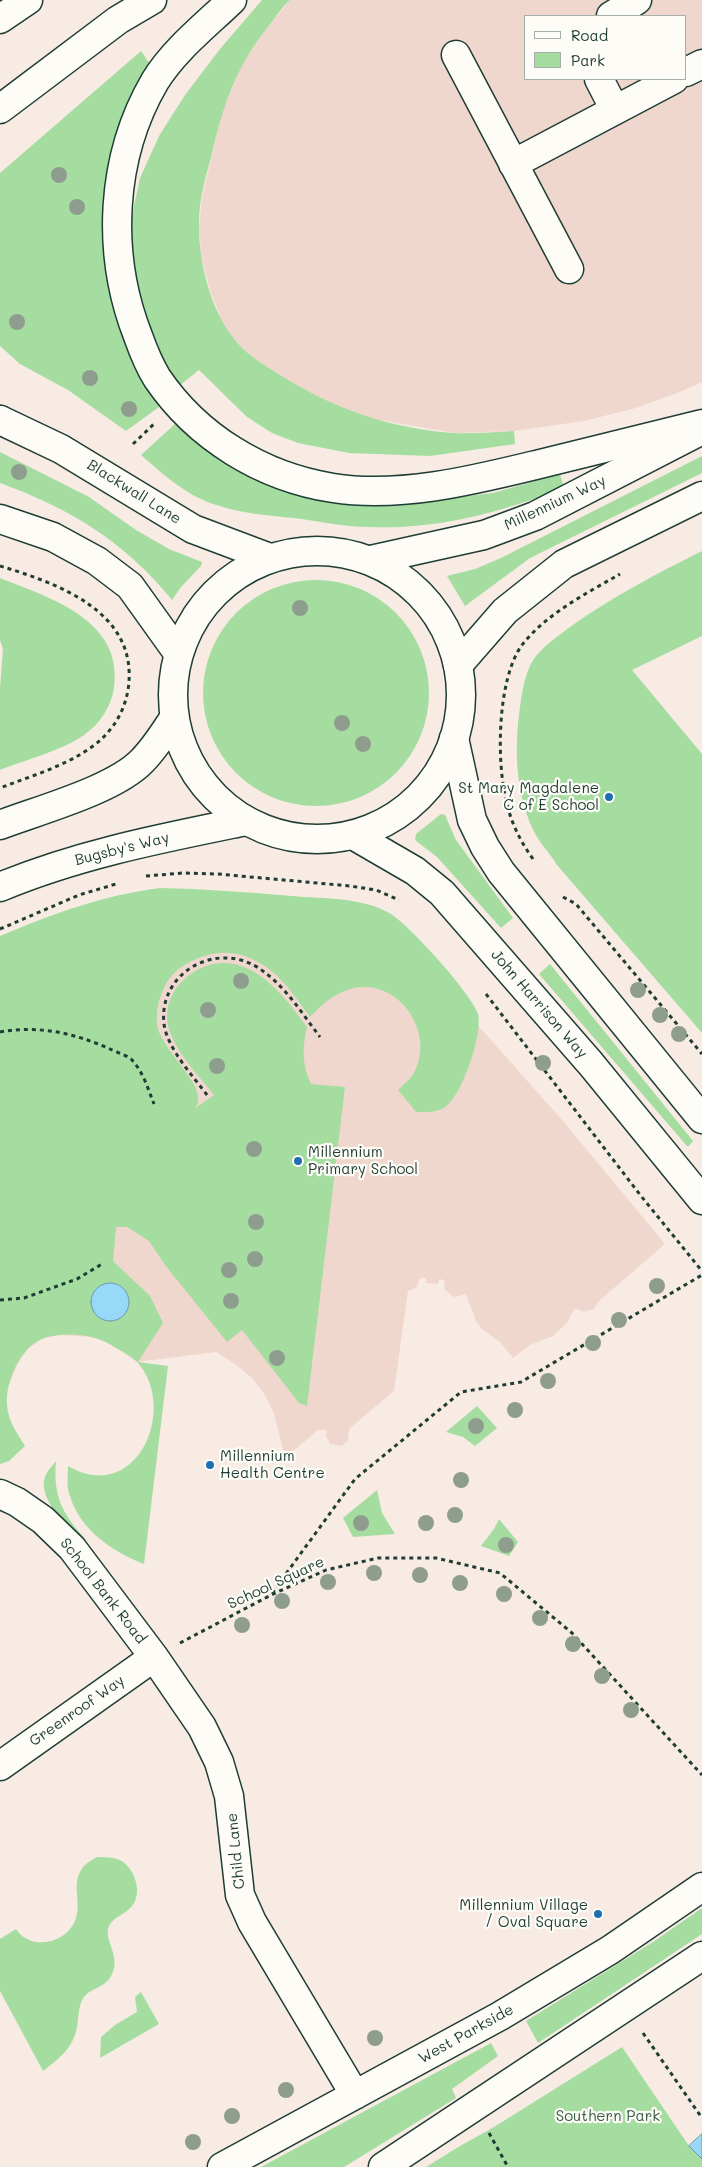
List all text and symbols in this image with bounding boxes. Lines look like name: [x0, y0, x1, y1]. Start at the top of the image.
legend: [524, 15, 687, 80]
text: Road: [571, 25, 608, 45]
text: Park: [571, 50, 605, 70]
street label: Blackwall Lane: [84, 456, 184, 528]
street label: Millennium Way: [501, 472, 609, 534]
place label: St Mary Magdalene C of E School: [458, 779, 599, 814]
marker: St Mary Magdalene C of E School: [603, 791, 615, 803]
street label: Bugsby's Way: [73, 829, 171, 869]
street label: John Harrison Way: [487, 946, 591, 1062]
place label: Millennium Primary School: [308, 1143, 418, 1178]
marker: Millennium Primary School: [292, 1155, 304, 1167]
place label: Millennium Health Centre: [220, 1447, 325, 1482]
marker: Millennium Health Centre: [204, 1459, 216, 1471]
street label: School Bank Road: [56, 1535, 150, 1647]
street label: School Square: [225, 1553, 327, 1613]
street label: Greenroof Way: [26, 1672, 128, 1750]
street label: Child Lane: [223, 1812, 249, 1890]
place label: Millennium Village / Oval Square: [459, 1896, 588, 1931]
marker: Millennium Village / Oval Square: [592, 1908, 604, 1920]
street label: West Parkside: [415, 2000, 517, 2068]
park label: Southern Park: [556, 2107, 660, 2125]

